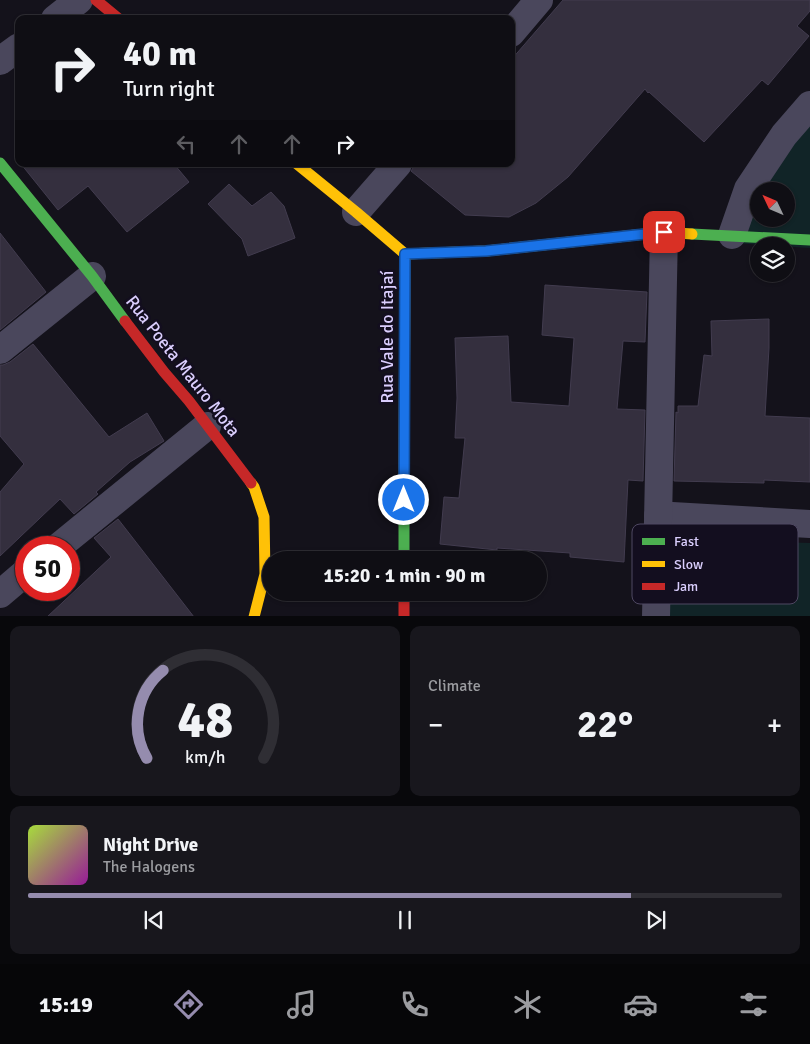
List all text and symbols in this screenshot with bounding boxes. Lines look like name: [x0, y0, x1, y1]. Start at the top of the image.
text: 40 m: [123, 32, 197, 75]
icon: right: [40, 35, 105, 100]
text: Turn right: [123, 75, 215, 102]
icon: left: [172, 130, 200, 158]
icon: ahead: [225, 130, 253, 158]
icon: ahead: [278, 130, 306, 158]
icon: right: [331, 130, 359, 158]
north arrow: [750, 182, 795, 228]
map controls: [750, 182, 795, 282]
pin: [643, 211, 685, 253]
icon: arrive: [650, 218, 678, 246]
button: layers: [750, 237, 795, 282]
street label: Rua Vale do Itajaí: [376, 270, 398, 403]
street label: Rua Poeta Mauro Mota: [121, 291, 245, 441]
position arrow: [377, 473, 429, 525]
legend: [632, 524, 798, 604]
text: Fast: [674, 533, 699, 550]
speed limit sign: 50: [15, 536, 80, 601]
text: Slow: [674, 556, 703, 573]
text: 15:20 · 1 min · 90 m: [324, 564, 485, 588]
text: Jam: [674, 578, 698, 595]
text: Climate: [428, 676, 481, 696]
text: 48: [177, 688, 233, 752]
text: 22°: [577, 701, 633, 748]
text: −: [428, 708, 443, 742]
text: +: [767, 708, 782, 742]
text: km/h: [185, 746, 225, 768]
text: Night Drive: [103, 833, 198, 857]
text: The Halogens: [103, 857, 195, 877]
icon: previous: [140, 906, 168, 934]
icon: pause: [391, 906, 419, 934]
icon: next: [642, 906, 670, 934]
icon: directions: [171, 987, 206, 1022]
icon: music: [284, 987, 319, 1022]
icon: phone: [397, 987, 432, 1022]
icon: climate: [510, 987, 545, 1022]
icon: car: [623, 987, 658, 1022]
icon: filters: [736, 987, 771, 1022]
text: 15:19: [39, 991, 93, 1018]

